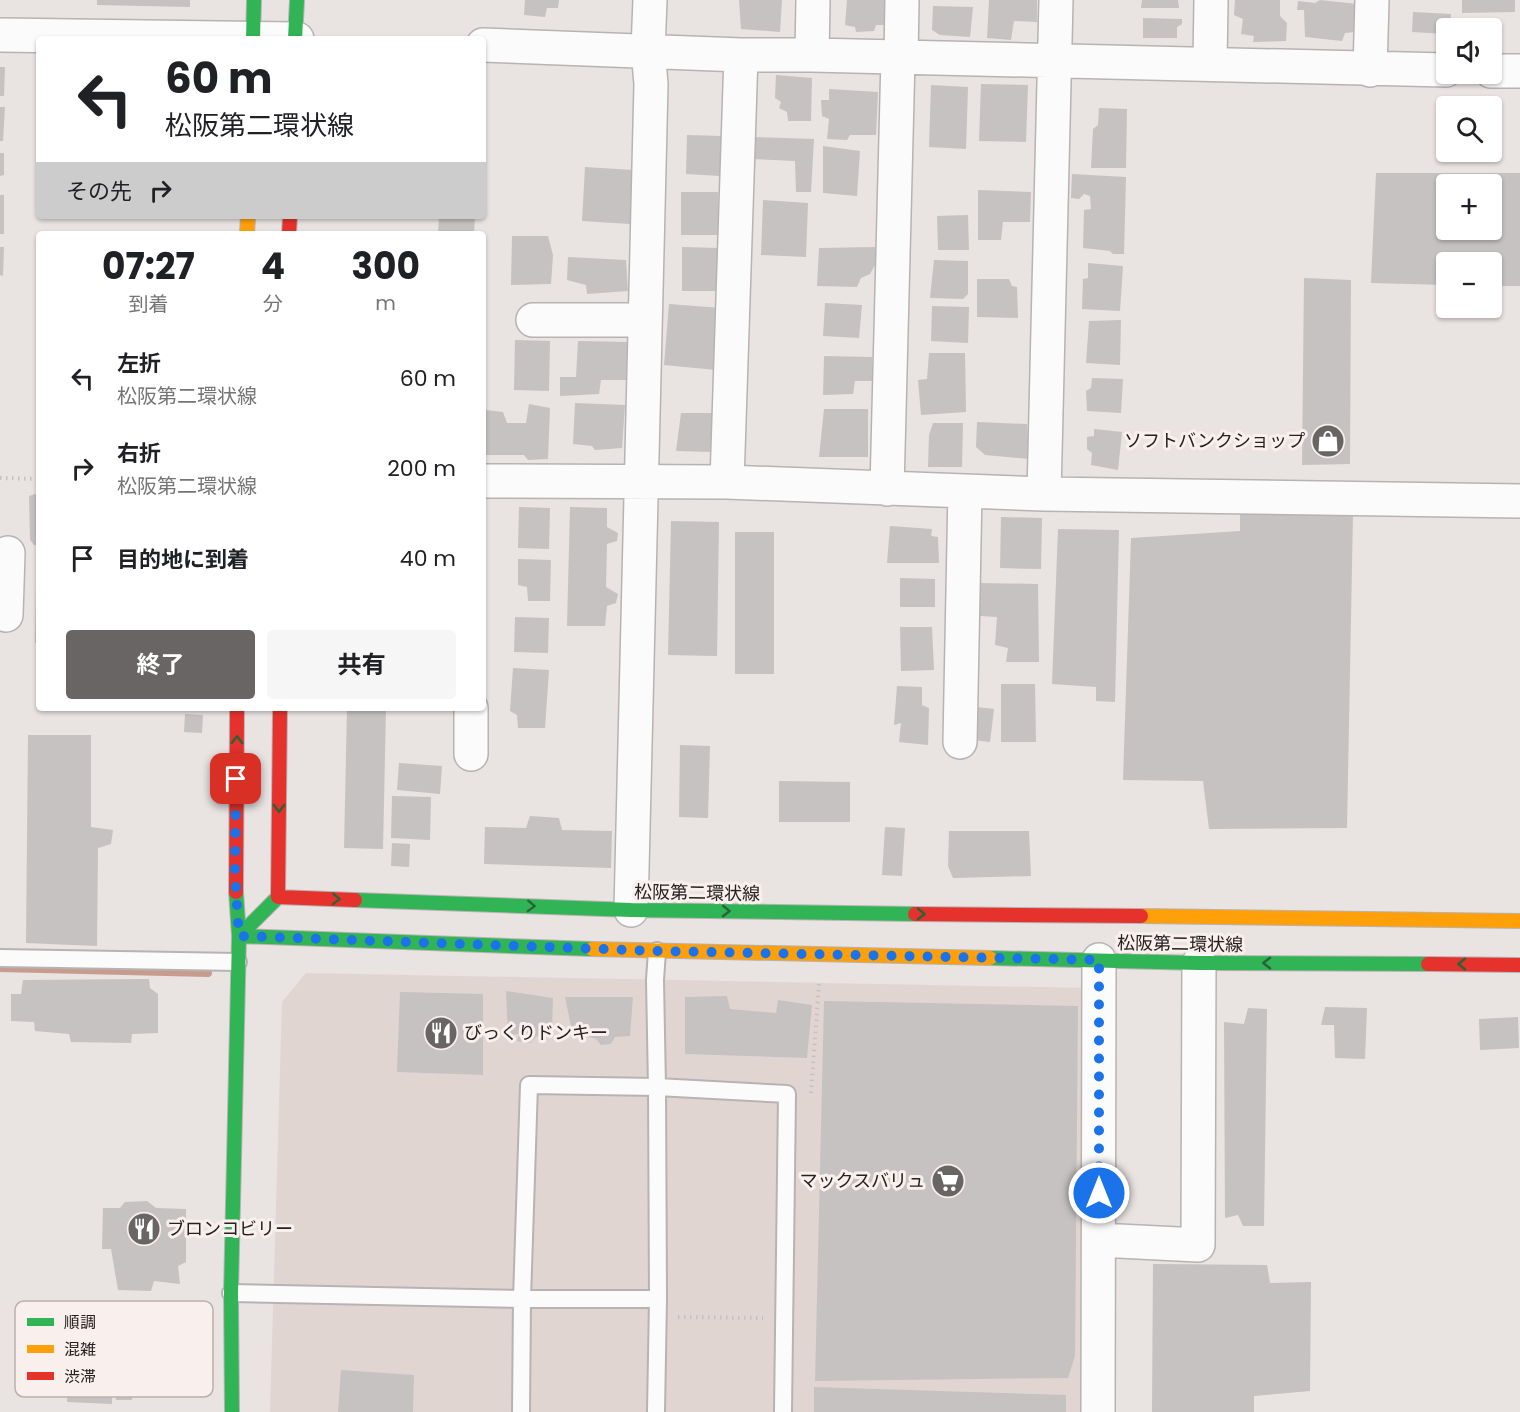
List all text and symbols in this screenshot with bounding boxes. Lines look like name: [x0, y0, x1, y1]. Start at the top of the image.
map controls: [1436, 18, 1502, 318]
button: sound: [1436, 18, 1502, 84]
text: 60 m: [165, 49, 273, 108]
icon: left: [66, 60, 144, 138]
button: search: [1436, 96, 1502, 162]
text: 松阪第二環状線: [165, 107, 354, 144]
icon: right: [144, 174, 177, 207]
button: +: [1436, 174, 1502, 240]
text: その先: [66, 176, 132, 207]
text: 07:27: [102, 241, 195, 292]
text: 4: [261, 241, 285, 292]
text: 300: [351, 241, 420, 292]
button: −: [1436, 252, 1502, 318]
text: m: [375, 289, 396, 317]
text: 到着: [128, 290, 168, 318]
text: 分: [263, 290, 283, 318]
text: 左折: [117, 348, 161, 379]
icon: left: [66, 362, 99, 395]
text: 60 m: [400, 363, 456, 394]
text: 松阪第二環状線: [117, 382, 257, 410]
shop icon: ソフトバンクショップ: [1310, 423, 1346, 459]
place label: ソフトバンクショップ: [1124, 428, 1305, 453]
text: 右折: [117, 438, 161, 469]
icon: right: [66, 452, 99, 485]
text: 200 m: [387, 453, 456, 484]
text: 松阪第二環状線: [117, 472, 257, 500]
icon: arrive: [66, 542, 99, 575]
text: 40 m: [400, 543, 456, 574]
text: 目的地に到着: [117, 544, 249, 575]
button: 終了: [66, 630, 255, 699]
button: 共有: [267, 630, 456, 699]
one-way arrow: [231, 735, 243, 744]
pin: [210, 753, 261, 804]
icon: arrive: [219, 762, 252, 795]
one-way arrow: [273, 804, 285, 813]
street label: 松阪第二環状線: [634, 879, 760, 906]
one-way arrow: [332, 892, 341, 905]
one-way arrow: [527, 900, 536, 913]
one-way arrow: [722, 905, 731, 917]
one-way arrow: [917, 908, 926, 920]
street label: 松阪第二環状線: [1117, 930, 1243, 957]
one-way arrow: [1262, 957, 1271, 969]
one-way arrow: [1457, 958, 1466, 970]
restaurant icon: びっくりドンキー: [423, 1015, 459, 1051]
place label: びっくりドンキー: [464, 1020, 608, 1045]
position arrow: [1067, 1161, 1131, 1225]
supermarket icon: マックスバリュ: [930, 1163, 966, 1199]
place label: マックスバリュ: [800, 1168, 925, 1193]
restaurant icon: ブロンコビリー: [126, 1211, 162, 1247]
place label: ブロンコビリー: [167, 1216, 293, 1241]
legend: [15, 1301, 213, 1397]
text: 順調: [64, 1311, 96, 1334]
text: 混雑: [64, 1338, 96, 1361]
text: 渋滞: [64, 1365, 96, 1388]

